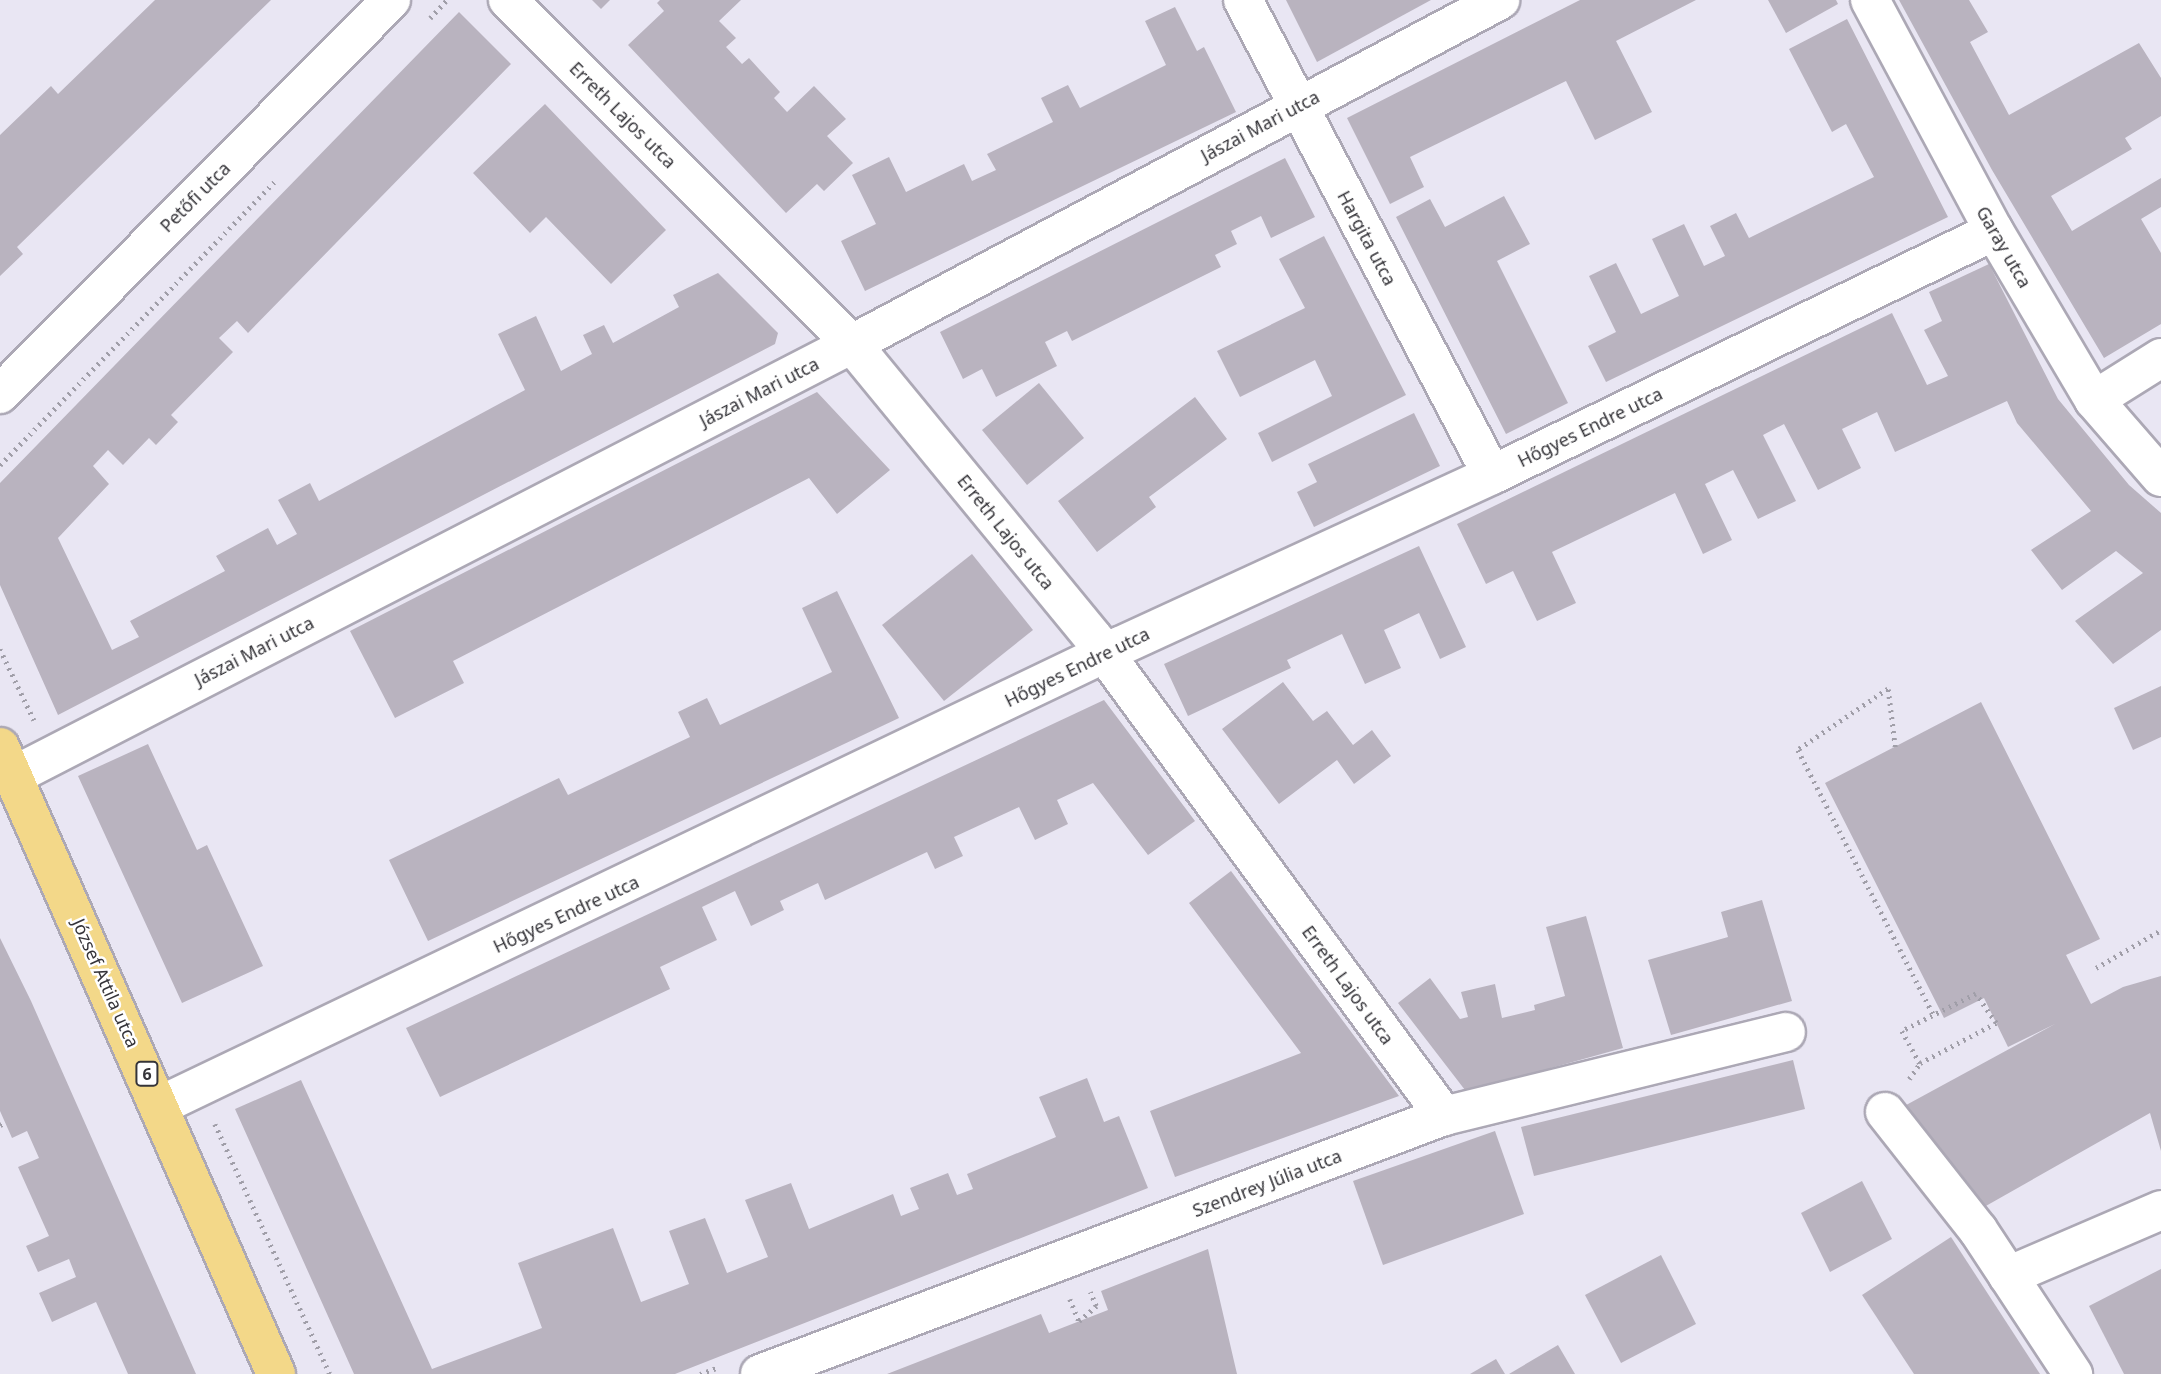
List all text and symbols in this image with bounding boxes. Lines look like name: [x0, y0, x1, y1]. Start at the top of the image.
street label: Erreth Lajos utca: [565, 57, 681, 173]
street label: Jászai Mari utca: [1197, 86, 1323, 166]
street label: Petőfi utca: [155, 157, 235, 237]
street label: Hargita utca: [1333, 187, 1401, 289]
street label: Garay utca: [1972, 202, 2036, 292]
street label: Jászai Mari utca: [696, 353, 822, 431]
street label: Hőgyes Endre utca: [1514, 383, 1666, 471]
street label: Erreth Lajos utca: [953, 470, 1059, 594]
street label: Jászai Mari utca: [191, 612, 317, 690]
street label: Hőgyes Endre utca: [1001, 623, 1153, 711]
street label: Hőgyes Endre utca: [490, 871, 642, 957]
street label: József Attila utca: [68, 915, 144, 1051]
street label: Erreth Lajos utca: [1298, 921, 1398, 1049]
road number: 6: [135, 1062, 159, 1086]
street label: Szendrey Júlia utca: [1189, 1145, 1345, 1221]

